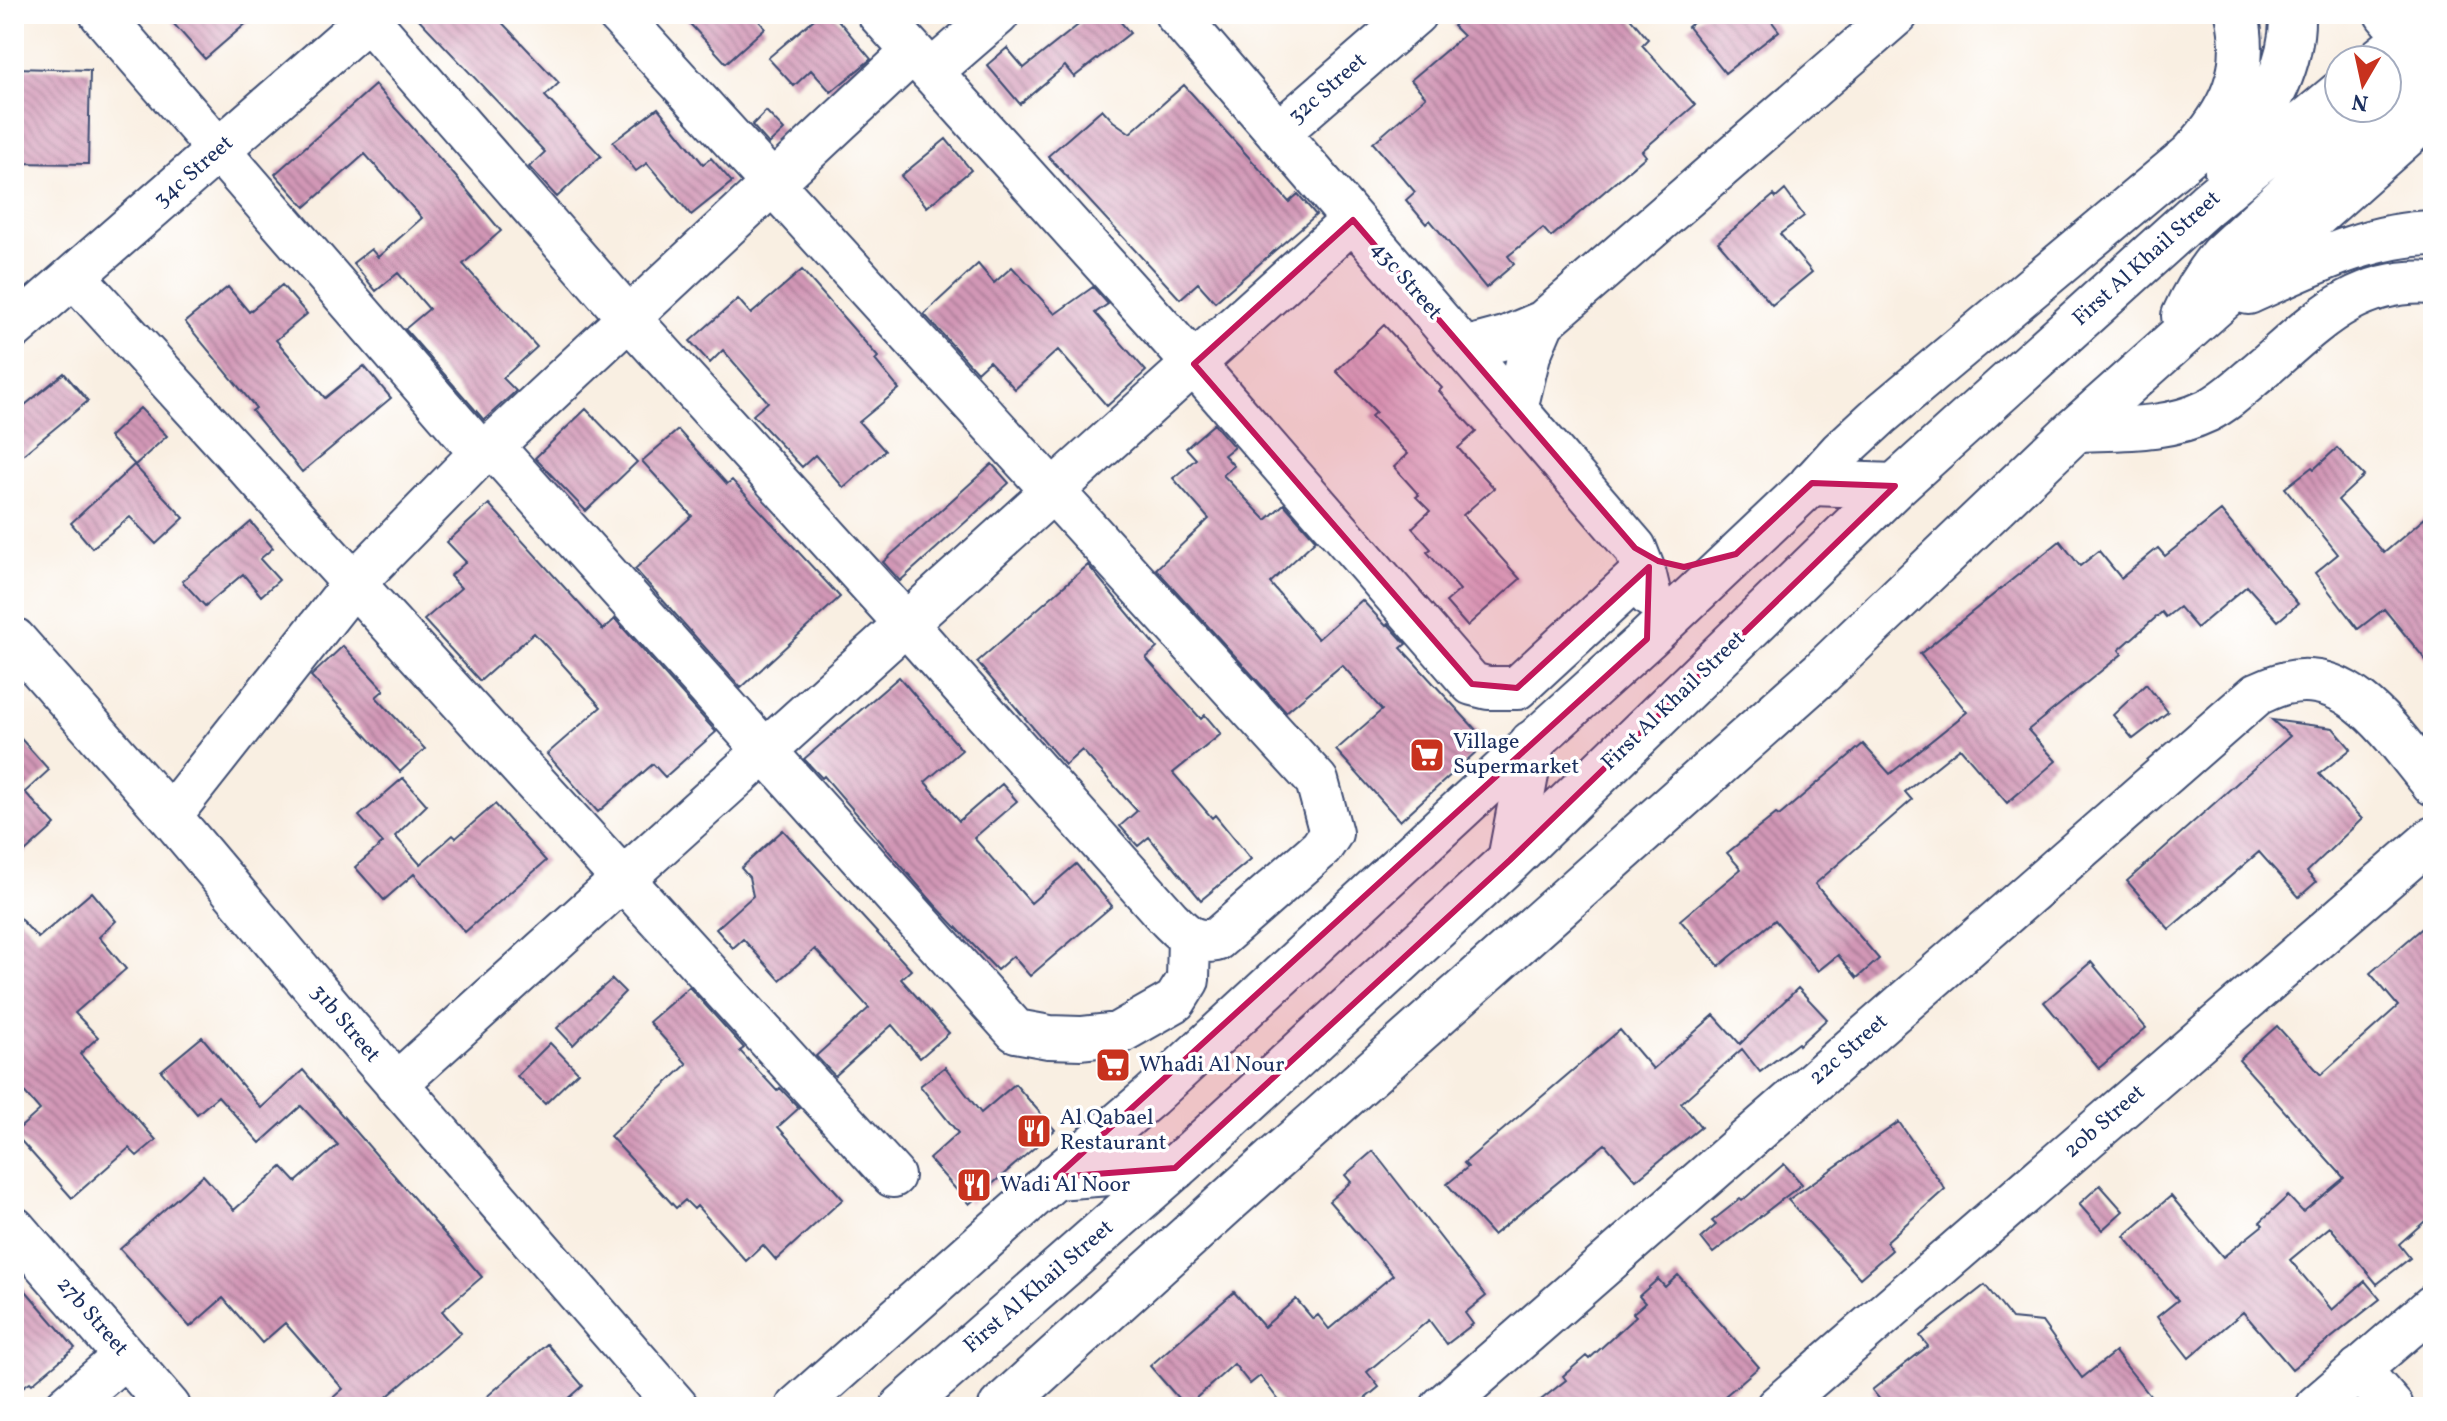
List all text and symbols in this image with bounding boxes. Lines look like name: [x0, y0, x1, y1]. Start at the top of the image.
north arrow: [2323, 44, 2403, 124]
street label: 32c Street: [1282, 46, 1374, 132]
text: N: [2350, 85, 2371, 118]
street label: 34c Street: [147, 129, 241, 215]
street label: First Al Khail Street: [2066, 184, 2228, 334]
street label: 43c Street: [1363, 235, 1449, 327]
street label: First Al Khail Street: [1595, 624, 1753, 778]
place label: Village Supermarket: [1453, 727, 1580, 783]
supermarket icon: Village Supermarket: [1408, 736, 1446, 774]
street label: 31b Street: [303, 978, 387, 1070]
street label: 22c Street: [1803, 1007, 1895, 1093]
supermarket icon: Whadi Al Nour: [1094, 1046, 1132, 1084]
place label: Whadi Al Nour: [1139, 1050, 1284, 1081]
street label: 20b Street: [2058, 1078, 2153, 1166]
place label: Al Qabael Restaurant: [1060, 1103, 1167, 1159]
restaurant icon: Al Qabael Restaurant: [1015, 1112, 1053, 1150]
restaurant icon: Wadi Al Noor: [955, 1166, 993, 1204]
place label: Wadi Al Noor: [1000, 1170, 1130, 1201]
street label: First Al Khail Street: [957, 1213, 1121, 1361]
street label: 27b Street: [49, 1271, 135, 1364]

